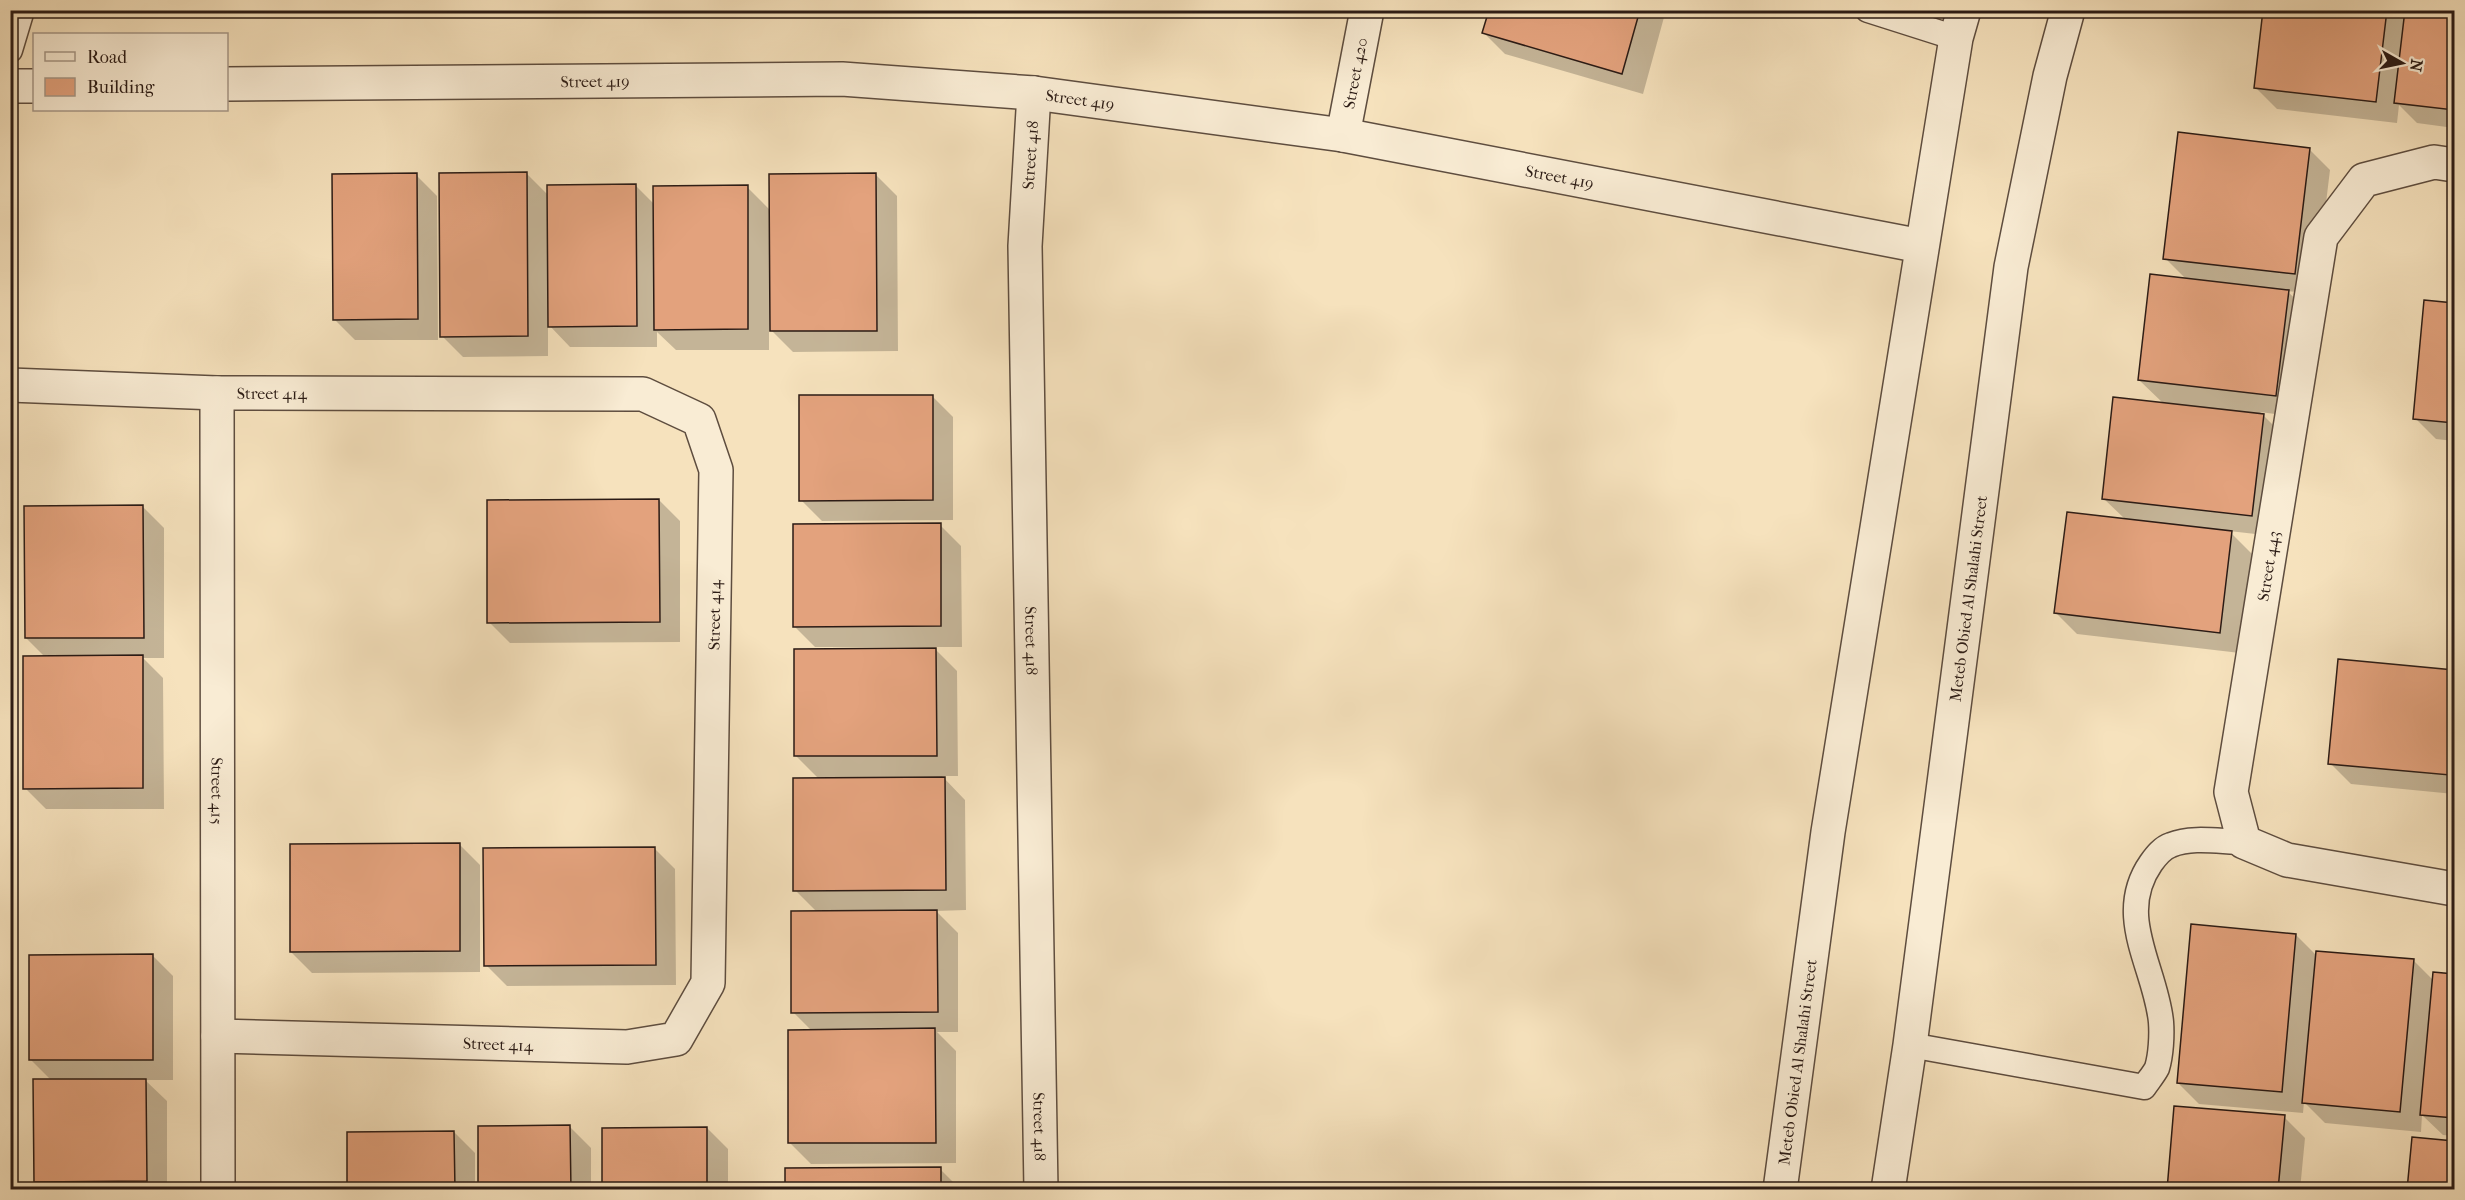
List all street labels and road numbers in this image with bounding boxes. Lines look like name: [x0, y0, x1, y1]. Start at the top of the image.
street label: Street 420: [1339, 36, 1372, 110]
street label: Street 419: [560, 72, 630, 91]
street label: Street 419: [1044, 86, 1116, 114]
street label: Street 418: [1019, 120, 1042, 190]
street label: Street 419: [1524, 161, 1595, 193]
street label: Street 414: [237, 384, 308, 403]
street label: Meteb Obied Al Shalahi Street: [1946, 494, 1991, 703]
street label: Street 443: [2254, 529, 2283, 603]
street label: Street 414: [704, 579, 725, 650]
street label: Street 418: [1021, 606, 1041, 675]
street label: Street 415: [207, 757, 227, 825]
street label: Meteb Obied Al Shalahi Street: [1774, 958, 1821, 1166]
street label: Street 414: [463, 1034, 534, 1055]
street label: Street 418: [1029, 1092, 1050, 1161]

